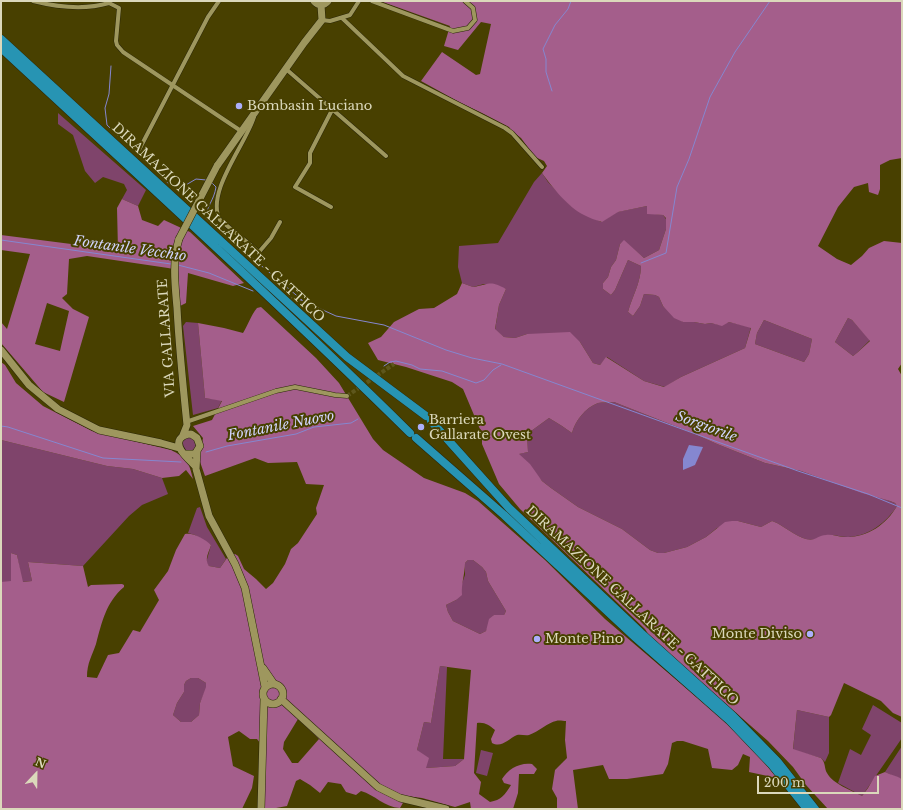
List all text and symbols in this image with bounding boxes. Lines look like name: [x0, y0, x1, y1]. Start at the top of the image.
place label: Bombasin Luciano: [247, 98, 372, 114]
marker: Bombasin Luciano: [234, 101, 244, 111]
street label: DIRAMAZIONE GALLARATE - GATTICO: [108, 120, 328, 326]
water label: Fontanile Vecchio: [72, 233, 188, 265]
street label: VIA GALLARATE: [155, 278, 179, 398]
water label: Fontanile Nuovo: [226, 407, 336, 445]
water label: Sorgiorile: [673, 408, 739, 446]
place label: Barriera Gallarate Ovest: [429, 412, 531, 443]
marker: Barriera Gallarate Ovest: [416, 422, 426, 432]
street label: DIRAMAZIONE GALLARATE - GATTICO: [522, 503, 742, 709]
place label: Monte Diviso: [712, 626, 802, 642]
marker: Monte Diviso: [805, 629, 815, 639]
place label: Monte Pino: [545, 631, 623, 647]
marker: Monte Pino: [532, 634, 542, 644]
north arrow: [16, 754, 56, 794]
text: N: [33, 754, 48, 771]
scale bar: [759, 768, 881, 794]
text: 200 m: [764, 775, 805, 790]

